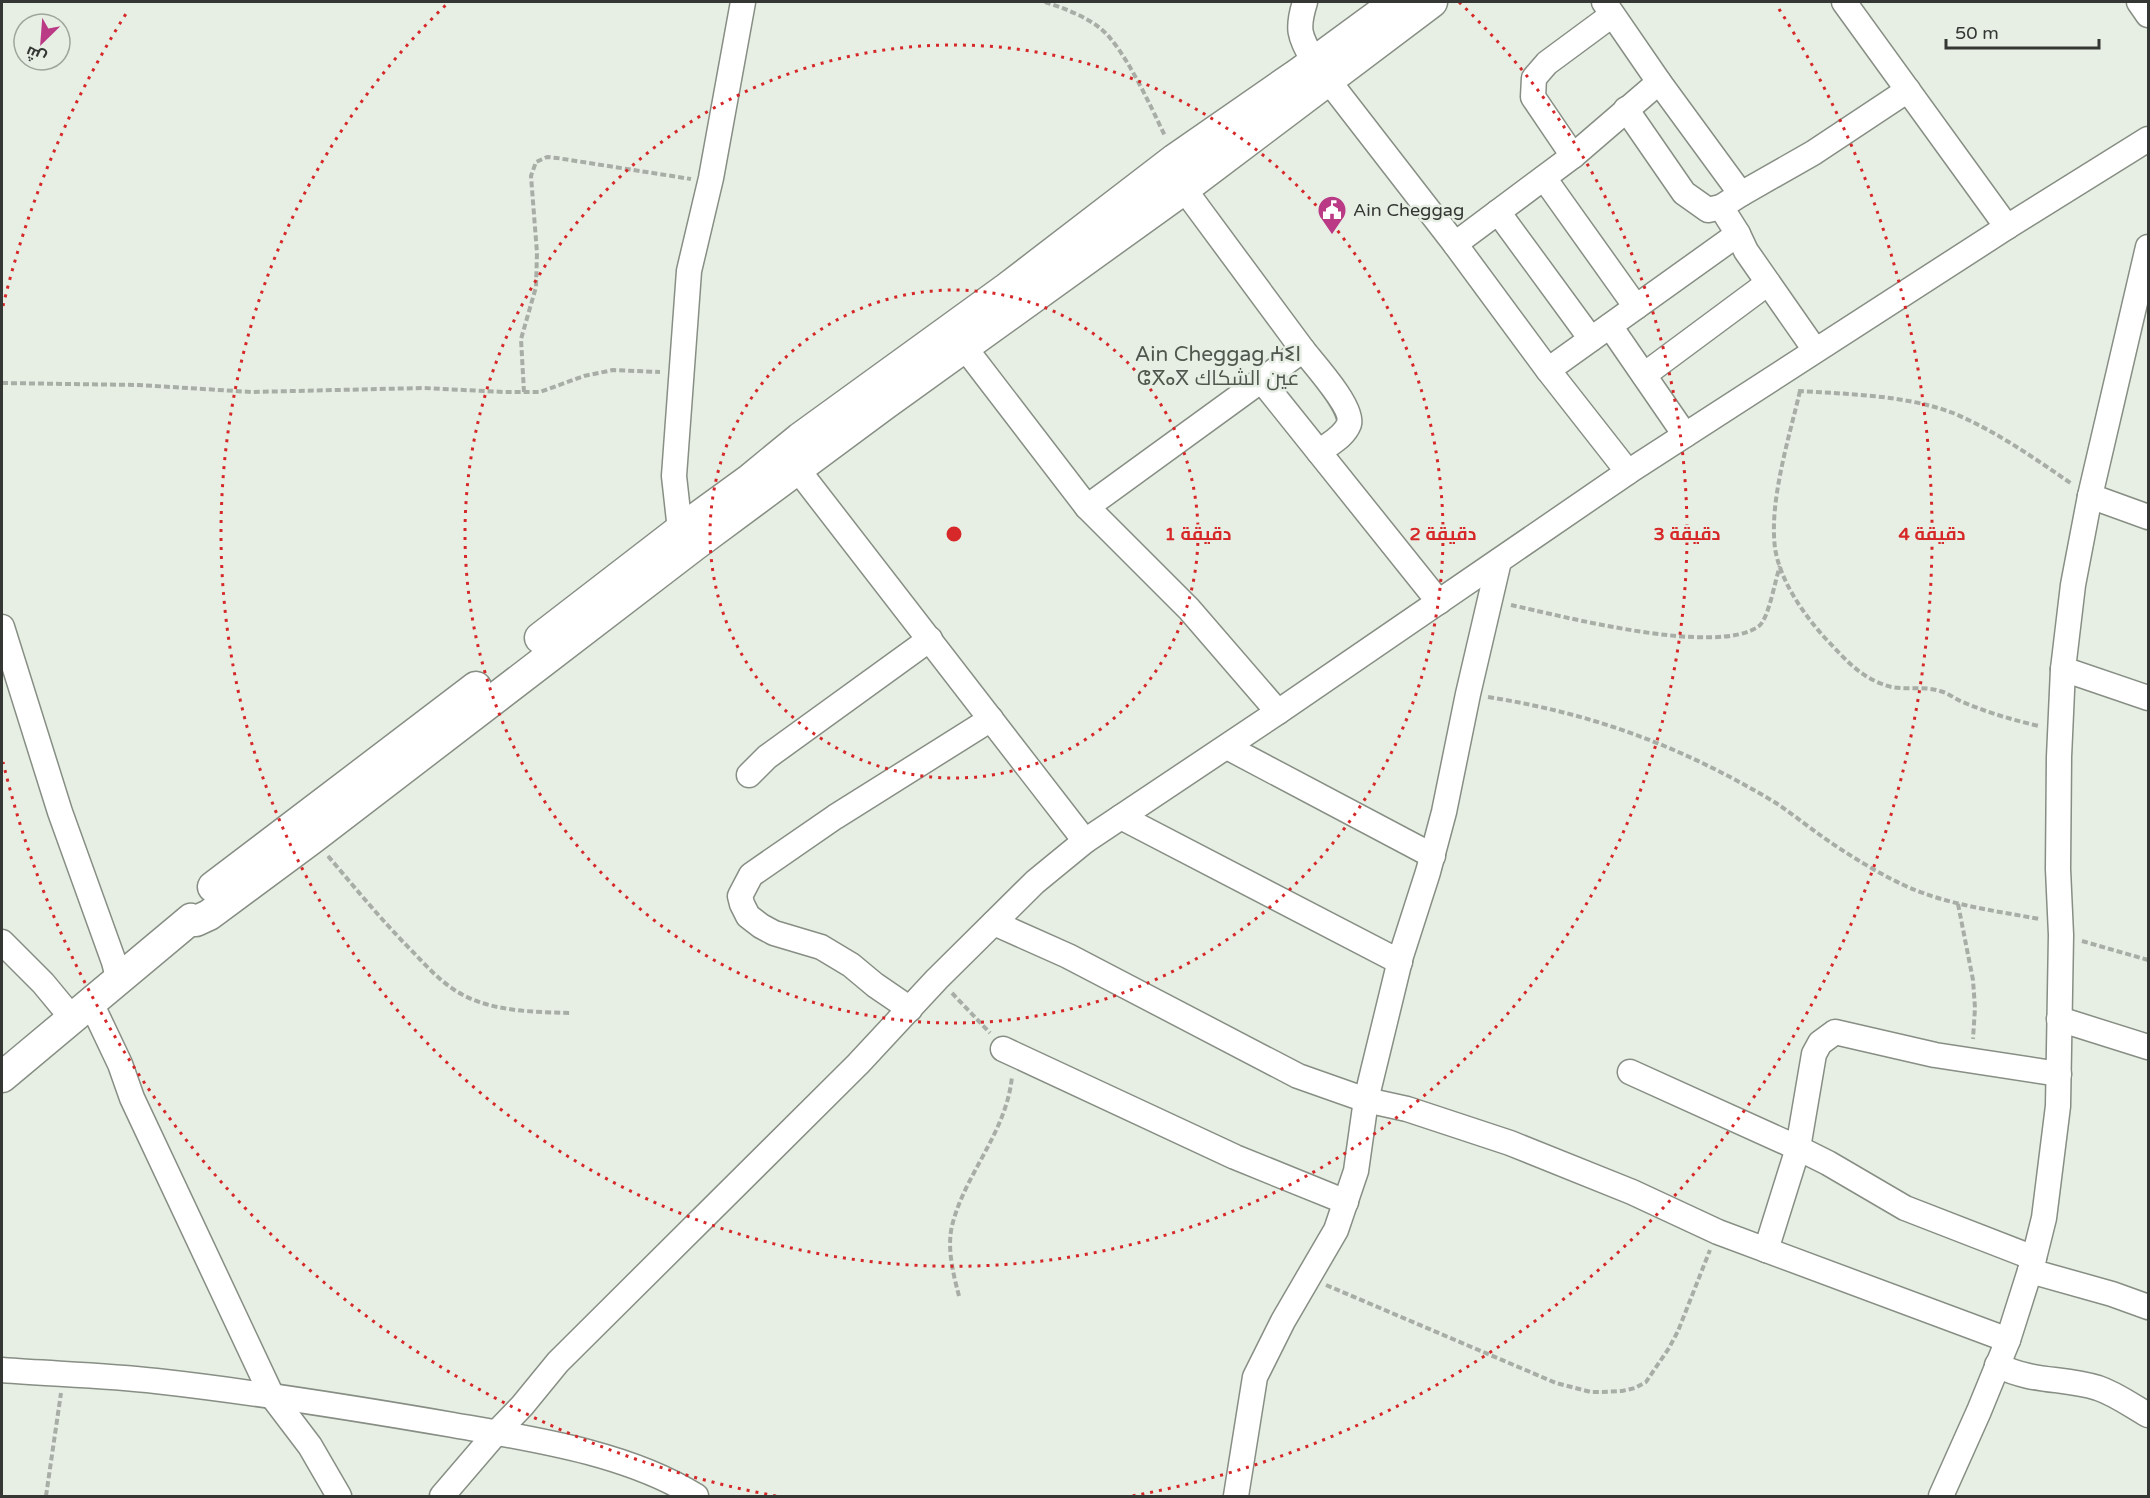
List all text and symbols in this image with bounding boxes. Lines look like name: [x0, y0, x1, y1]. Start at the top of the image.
north arrow: [12, 12, 72, 72]
scale bar: [1946, 12, 2099, 50]
text: 50 m: [1955, 22, 1999, 44]
text: ش: [23, 41, 50, 68]
public building icon: Ain Cheggag: [1316, 194, 1348, 236]
place label: Ain Cheggag: [1353, 199, 1464, 221]
district label: Ain Cheggag ⵄⵉⵏ ⵛⴳⴰⴳ عين الشكاك: [1135, 342, 1301, 391]
text: 1 دقيقة: [1165, 523, 1232, 545]
text: 2 دقيقة: [1410, 523, 1477, 545]
text: 3 دقيقة: [1654, 523, 1721, 545]
text: 4 دقيقة: [1899, 523, 1966, 545]
centre of rings: [944, 524, 964, 544]

